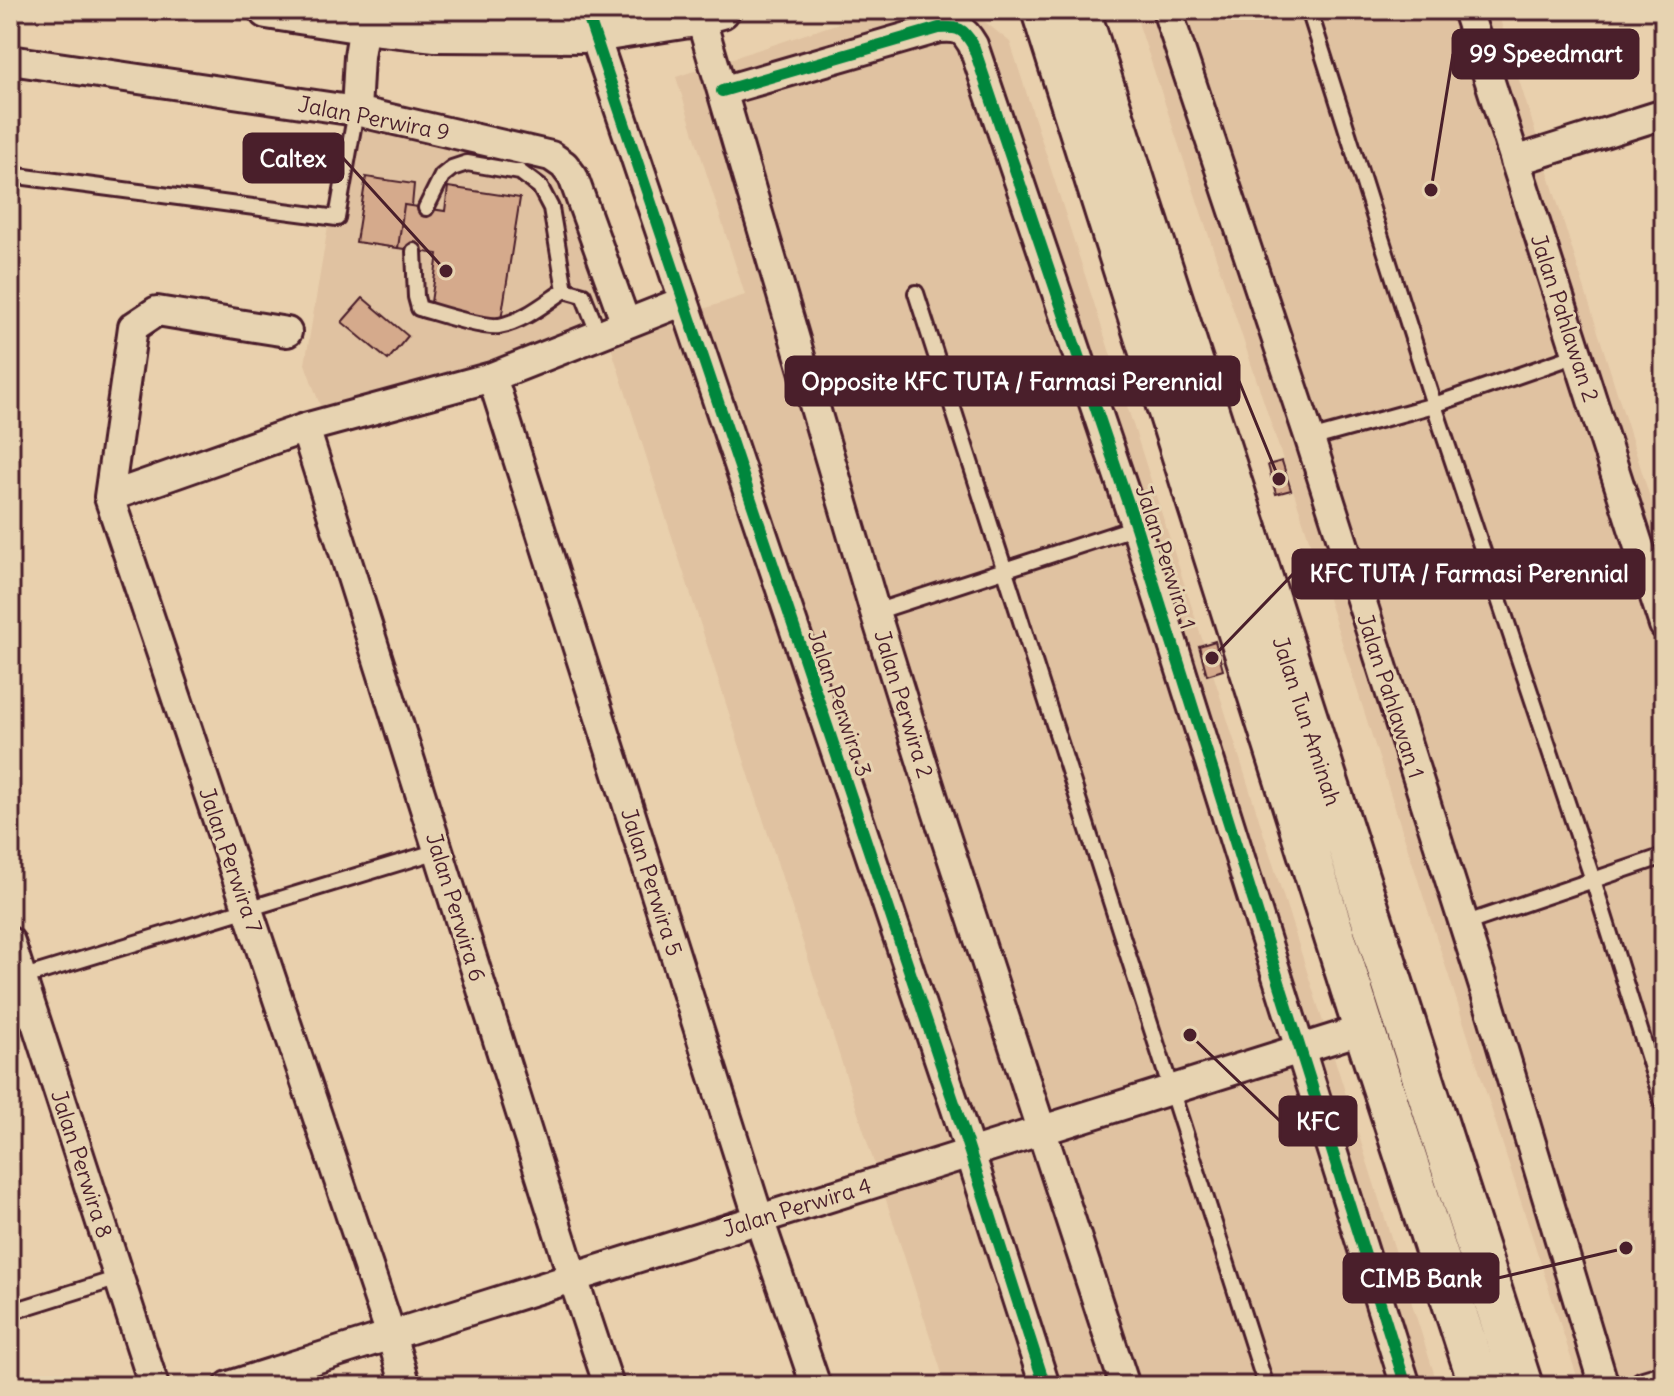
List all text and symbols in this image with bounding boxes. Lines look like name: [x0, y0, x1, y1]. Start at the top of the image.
callout: 99 Speedmart: [1453, 30, 1638, 78]
text: 99 Speedmart: [1470, 38, 1623, 68]
street label: Jalan Perwira 9: [296, 90, 452, 146]
callout: Caltex: [244, 134, 343, 182]
text: Caltex: [259, 143, 327, 173]
street label: Jalan Pahlawan 2: [1525, 231, 1605, 405]
callout: Opposite KFC TUTA / Farmasi Perennial: [786, 357, 1239, 405]
text: Opposite KFC TUTA / Farmasi Perennial: [801, 366, 1223, 396]
street label: Jalan Perwira 1: [1130, 481, 1202, 633]
callout: KFC TUTA / Farmasi Perennial: [1293, 550, 1644, 598]
text: KFC TUTA / Farmasi Perennial: [1309, 558, 1629, 588]
street label: Jalan Pahlawan 1: [1351, 610, 1431, 782]
street label: Jalan Perwira 3: [802, 626, 878, 780]
street label: Jalan Perwira 2: [868, 627, 940, 781]
street label: Jalan Tun Aminah: [1266, 633, 1348, 809]
street label: Jalan Perwira 7: [193, 784, 269, 937]
street label: Jalan Perwira 5: [615, 805, 689, 959]
street label: Jalan Perwira 6: [420, 829, 492, 985]
street label: Jalan Perwira 8: [45, 1087, 119, 1241]
callout: KFC: [1280, 1097, 1356, 1145]
text: KFC: [1296, 1106, 1340, 1136]
street label: Jalan Perwira 4: [719, 1171, 875, 1243]
callout: CIMB Bank: [1344, 1254, 1498, 1302]
text: CIMB Bank: [1360, 1263, 1482, 1293]

